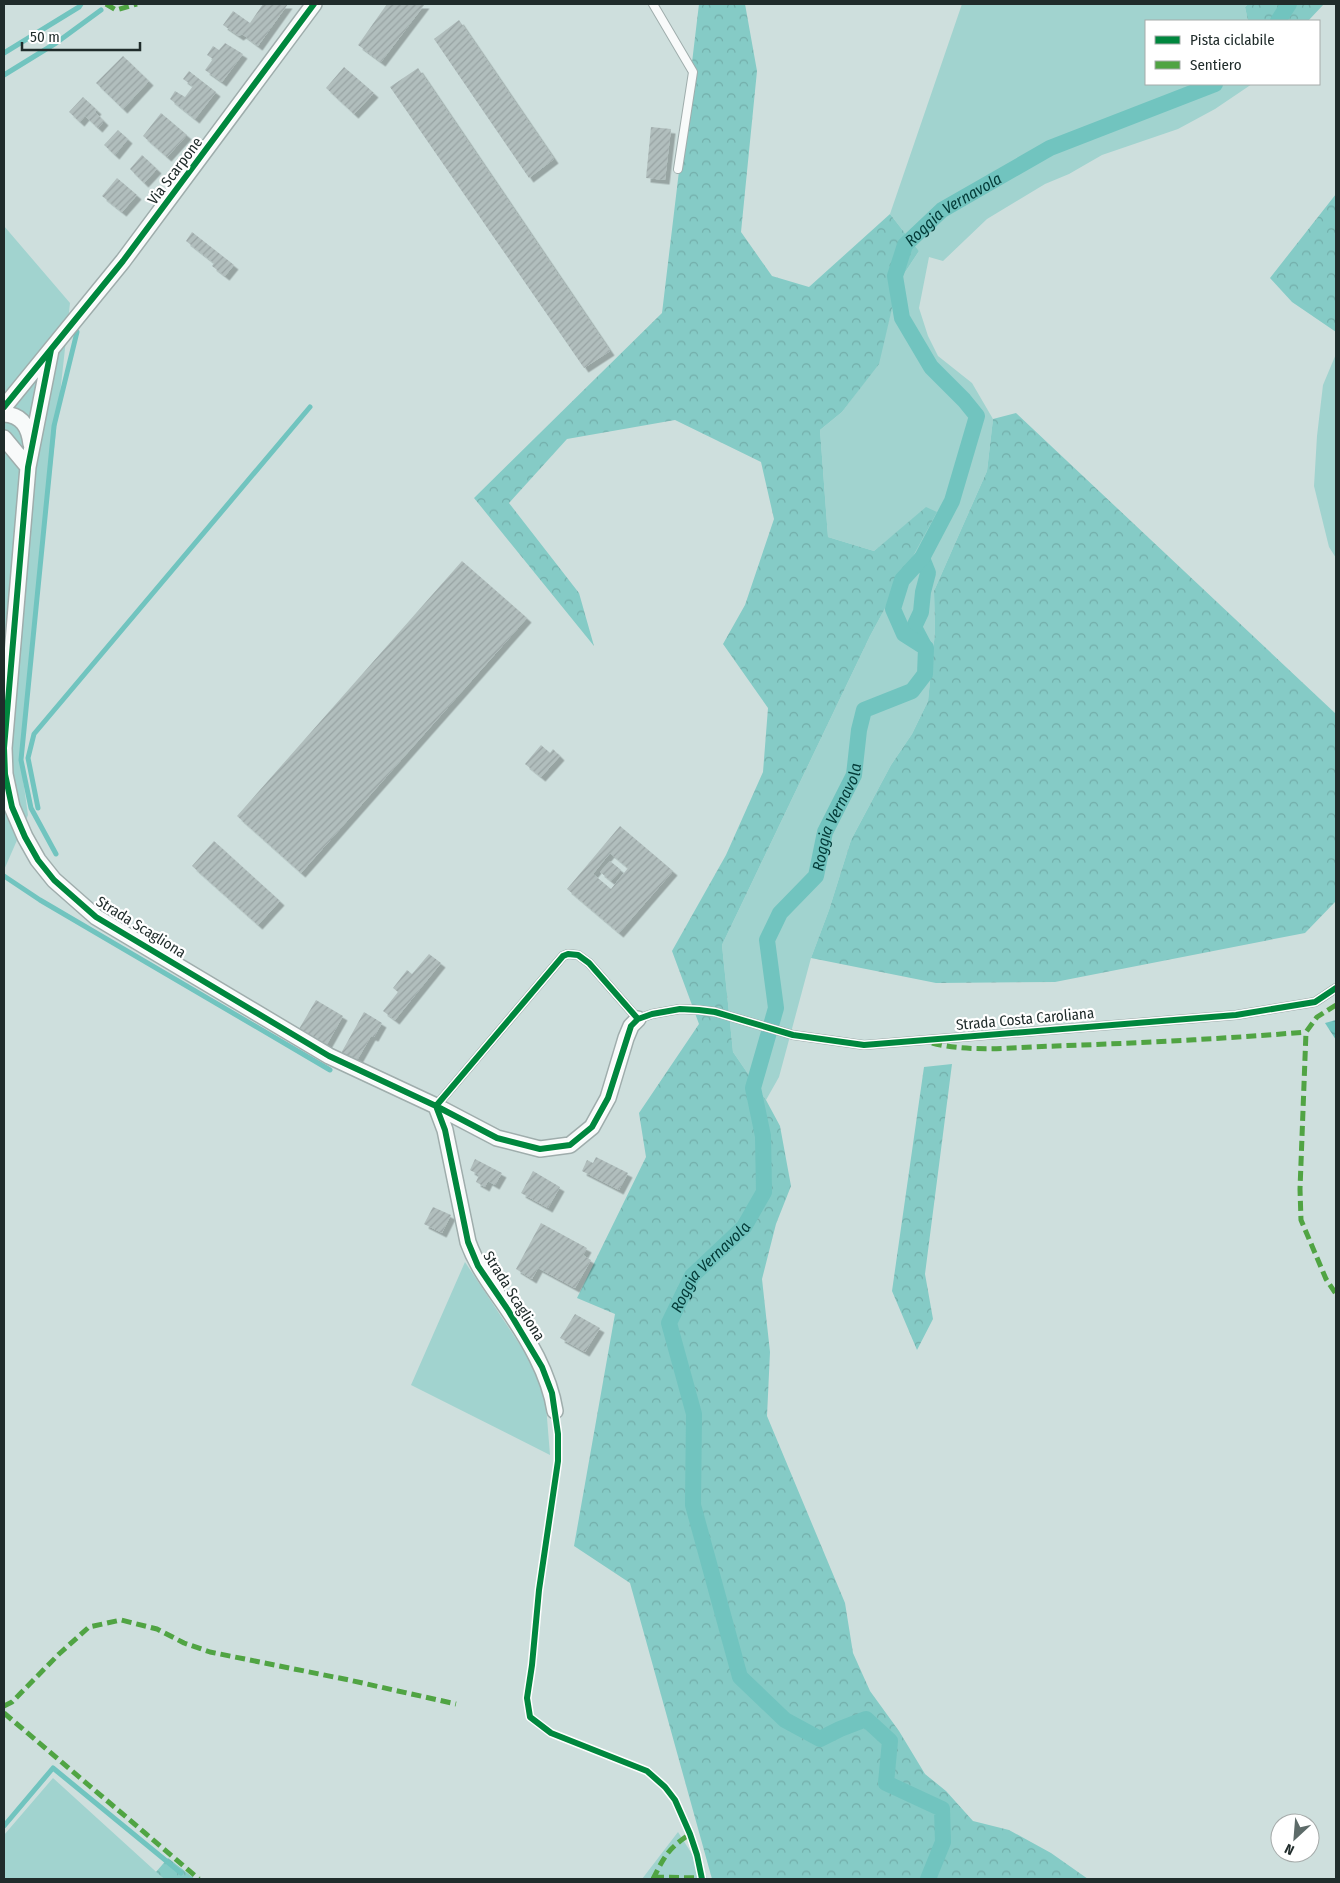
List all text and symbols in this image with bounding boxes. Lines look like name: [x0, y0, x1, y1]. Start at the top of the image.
scale bar: [22, 20, 140, 52]
legend: [1145, 20, 1320, 85]
text: 50 m: [30, 28, 60, 46]
text: Pista ciclabile: [1190, 31, 1275, 49]
text: Sentiero: [1190, 56, 1242, 74]
street label: Via Scarpone: [144, 134, 206, 208]
water label: Roggia Vernavola: [901, 169, 1005, 250]
water label: Roggia Vernavola: [808, 762, 865, 873]
street label: Strada Scagliona: [93, 892, 189, 962]
street label: Strada Costa Caroliana: [955, 1004, 1095, 1034]
water label: Roggia Vernavola: [667, 1219, 755, 1316]
street label: Strada Scagliona: [479, 1248, 549, 1344]
north arrow: [1270, 1813, 1320, 1863]
text: N: [1282, 1840, 1297, 1859]

